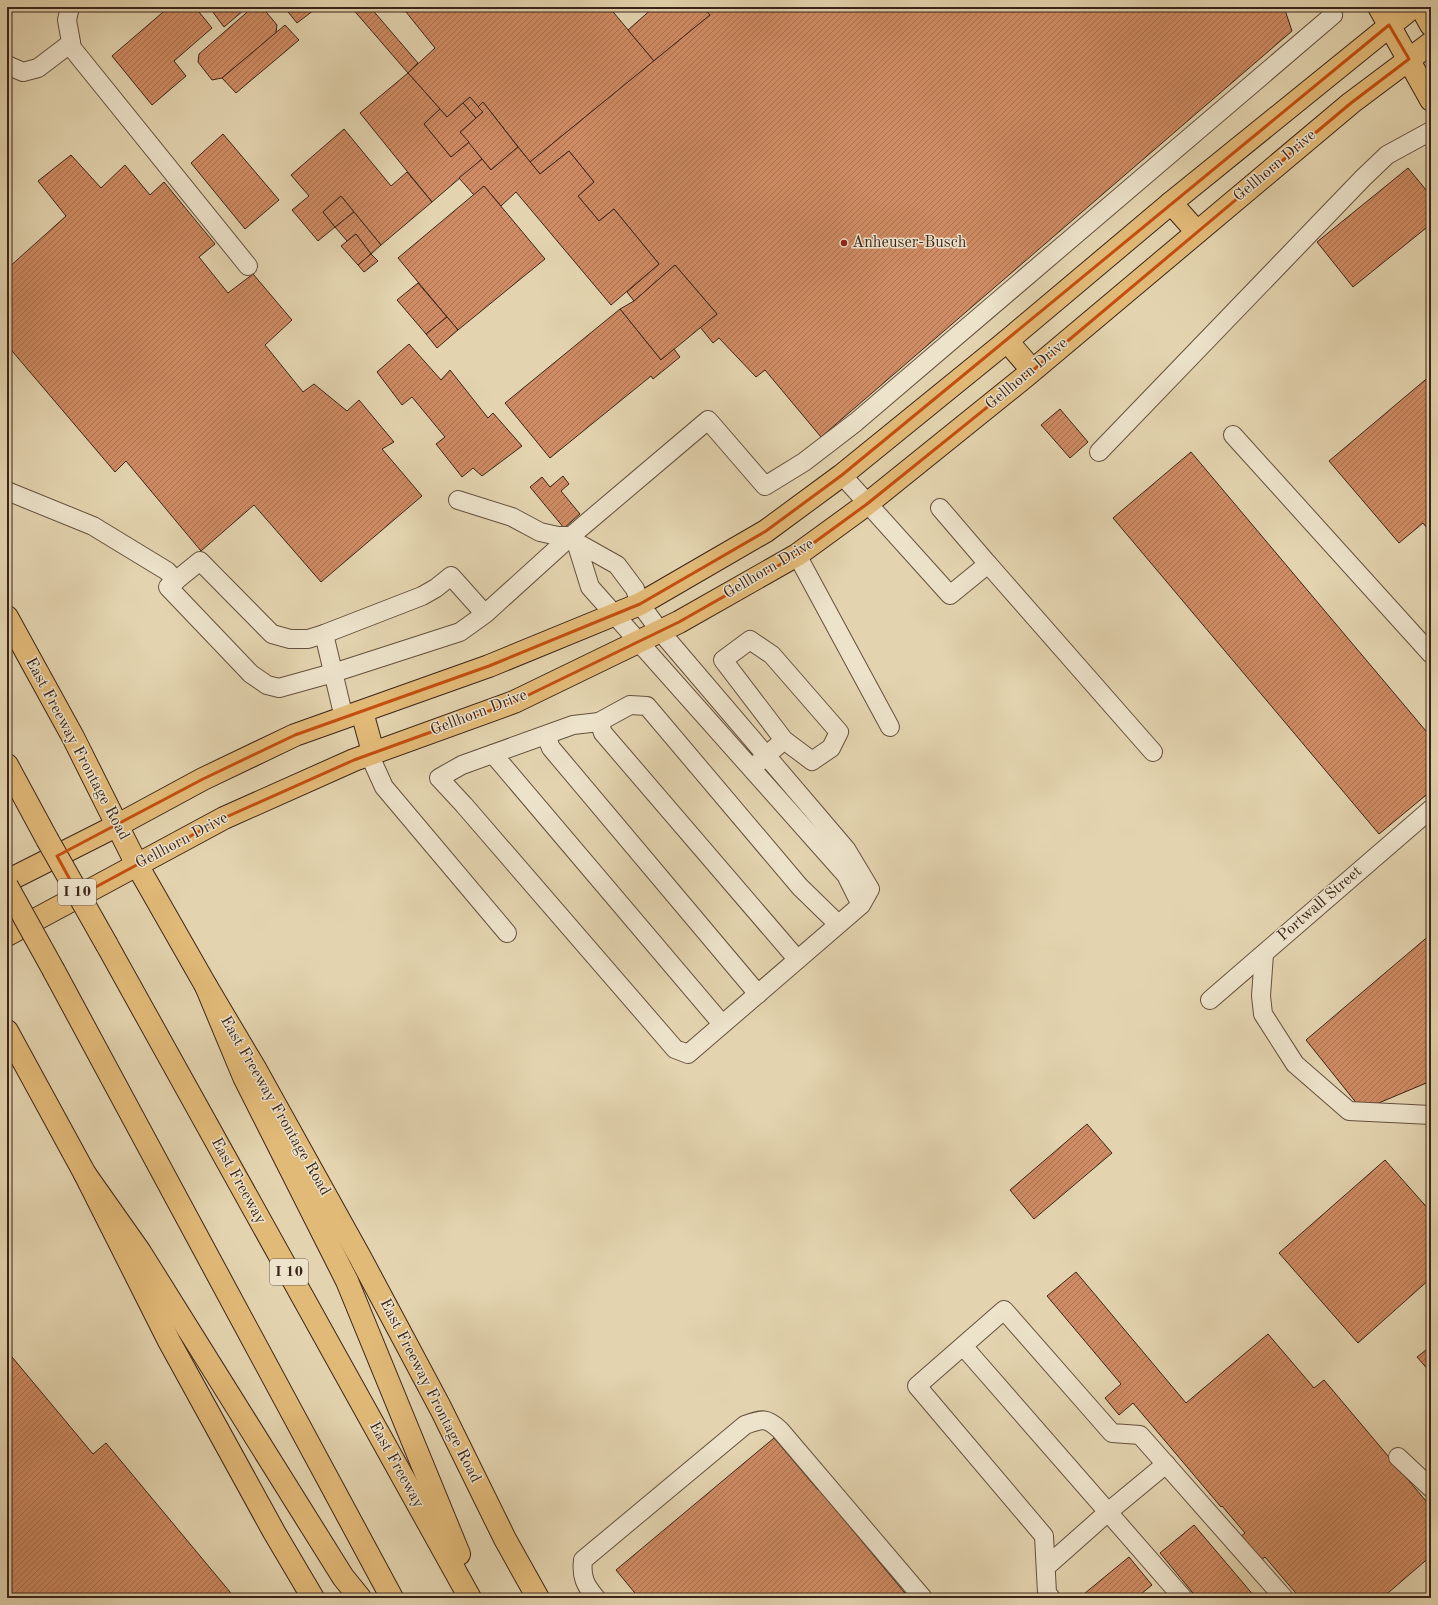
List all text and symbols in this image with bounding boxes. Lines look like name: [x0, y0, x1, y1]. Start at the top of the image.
street label: Gellhorn Drive: [1231, 127, 1319, 205]
place label: Anheuser-Busch: [852, 235, 967, 251]
marker: Anheuser-Busch: [839, 238, 849, 248]
street label: Gellhorn Drive: [983, 335, 1071, 413]
street label: Gellhorn Drive: [721, 536, 817, 602]
street label: East Freeway Frontage Road: [22, 655, 132, 843]
street label: Gellhorn Drive: [428, 687, 530, 739]
street label: Gellhorn Drive: [133, 810, 231, 872]
street label: Portwall Street: [1275, 863, 1365, 945]
road number: I 10: [58, 879, 96, 905]
street label: East Freeway Frontage Road: [216, 1013, 334, 1199]
street label: East Freeway: [206, 1134, 270, 1228]
road number: I 10: [270, 1259, 308, 1285]
street label: East Freeway Frontage Road: [375, 1296, 485, 1486]
street label: East Freeway: [364, 1418, 428, 1512]

